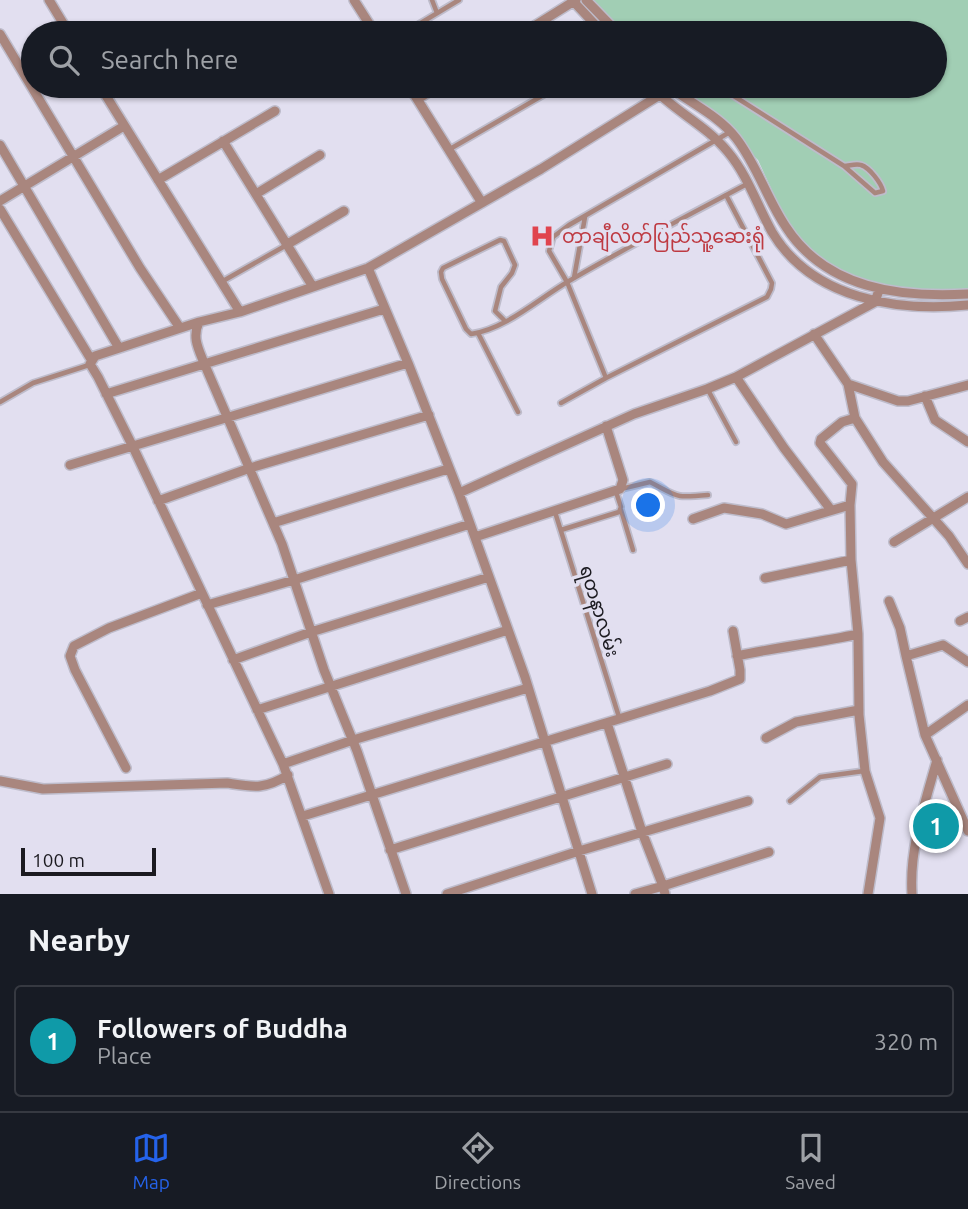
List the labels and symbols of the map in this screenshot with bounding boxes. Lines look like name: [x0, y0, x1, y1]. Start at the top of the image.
hospital icon: တာချီလိတ်ပြည်သူ့ဆေးရုံ: [528, 222, 556, 250]
place label: တာချီလိတ်ပြည်သူ့ဆေးရုံ: [562, 222, 765, 253]
your location: [631, 488, 665, 522]
street label: ရတနာလမ်း: [571, 562, 627, 661]
pin: 1: [913, 800, 959, 852]
scale bar: [21, 845, 156, 877]

